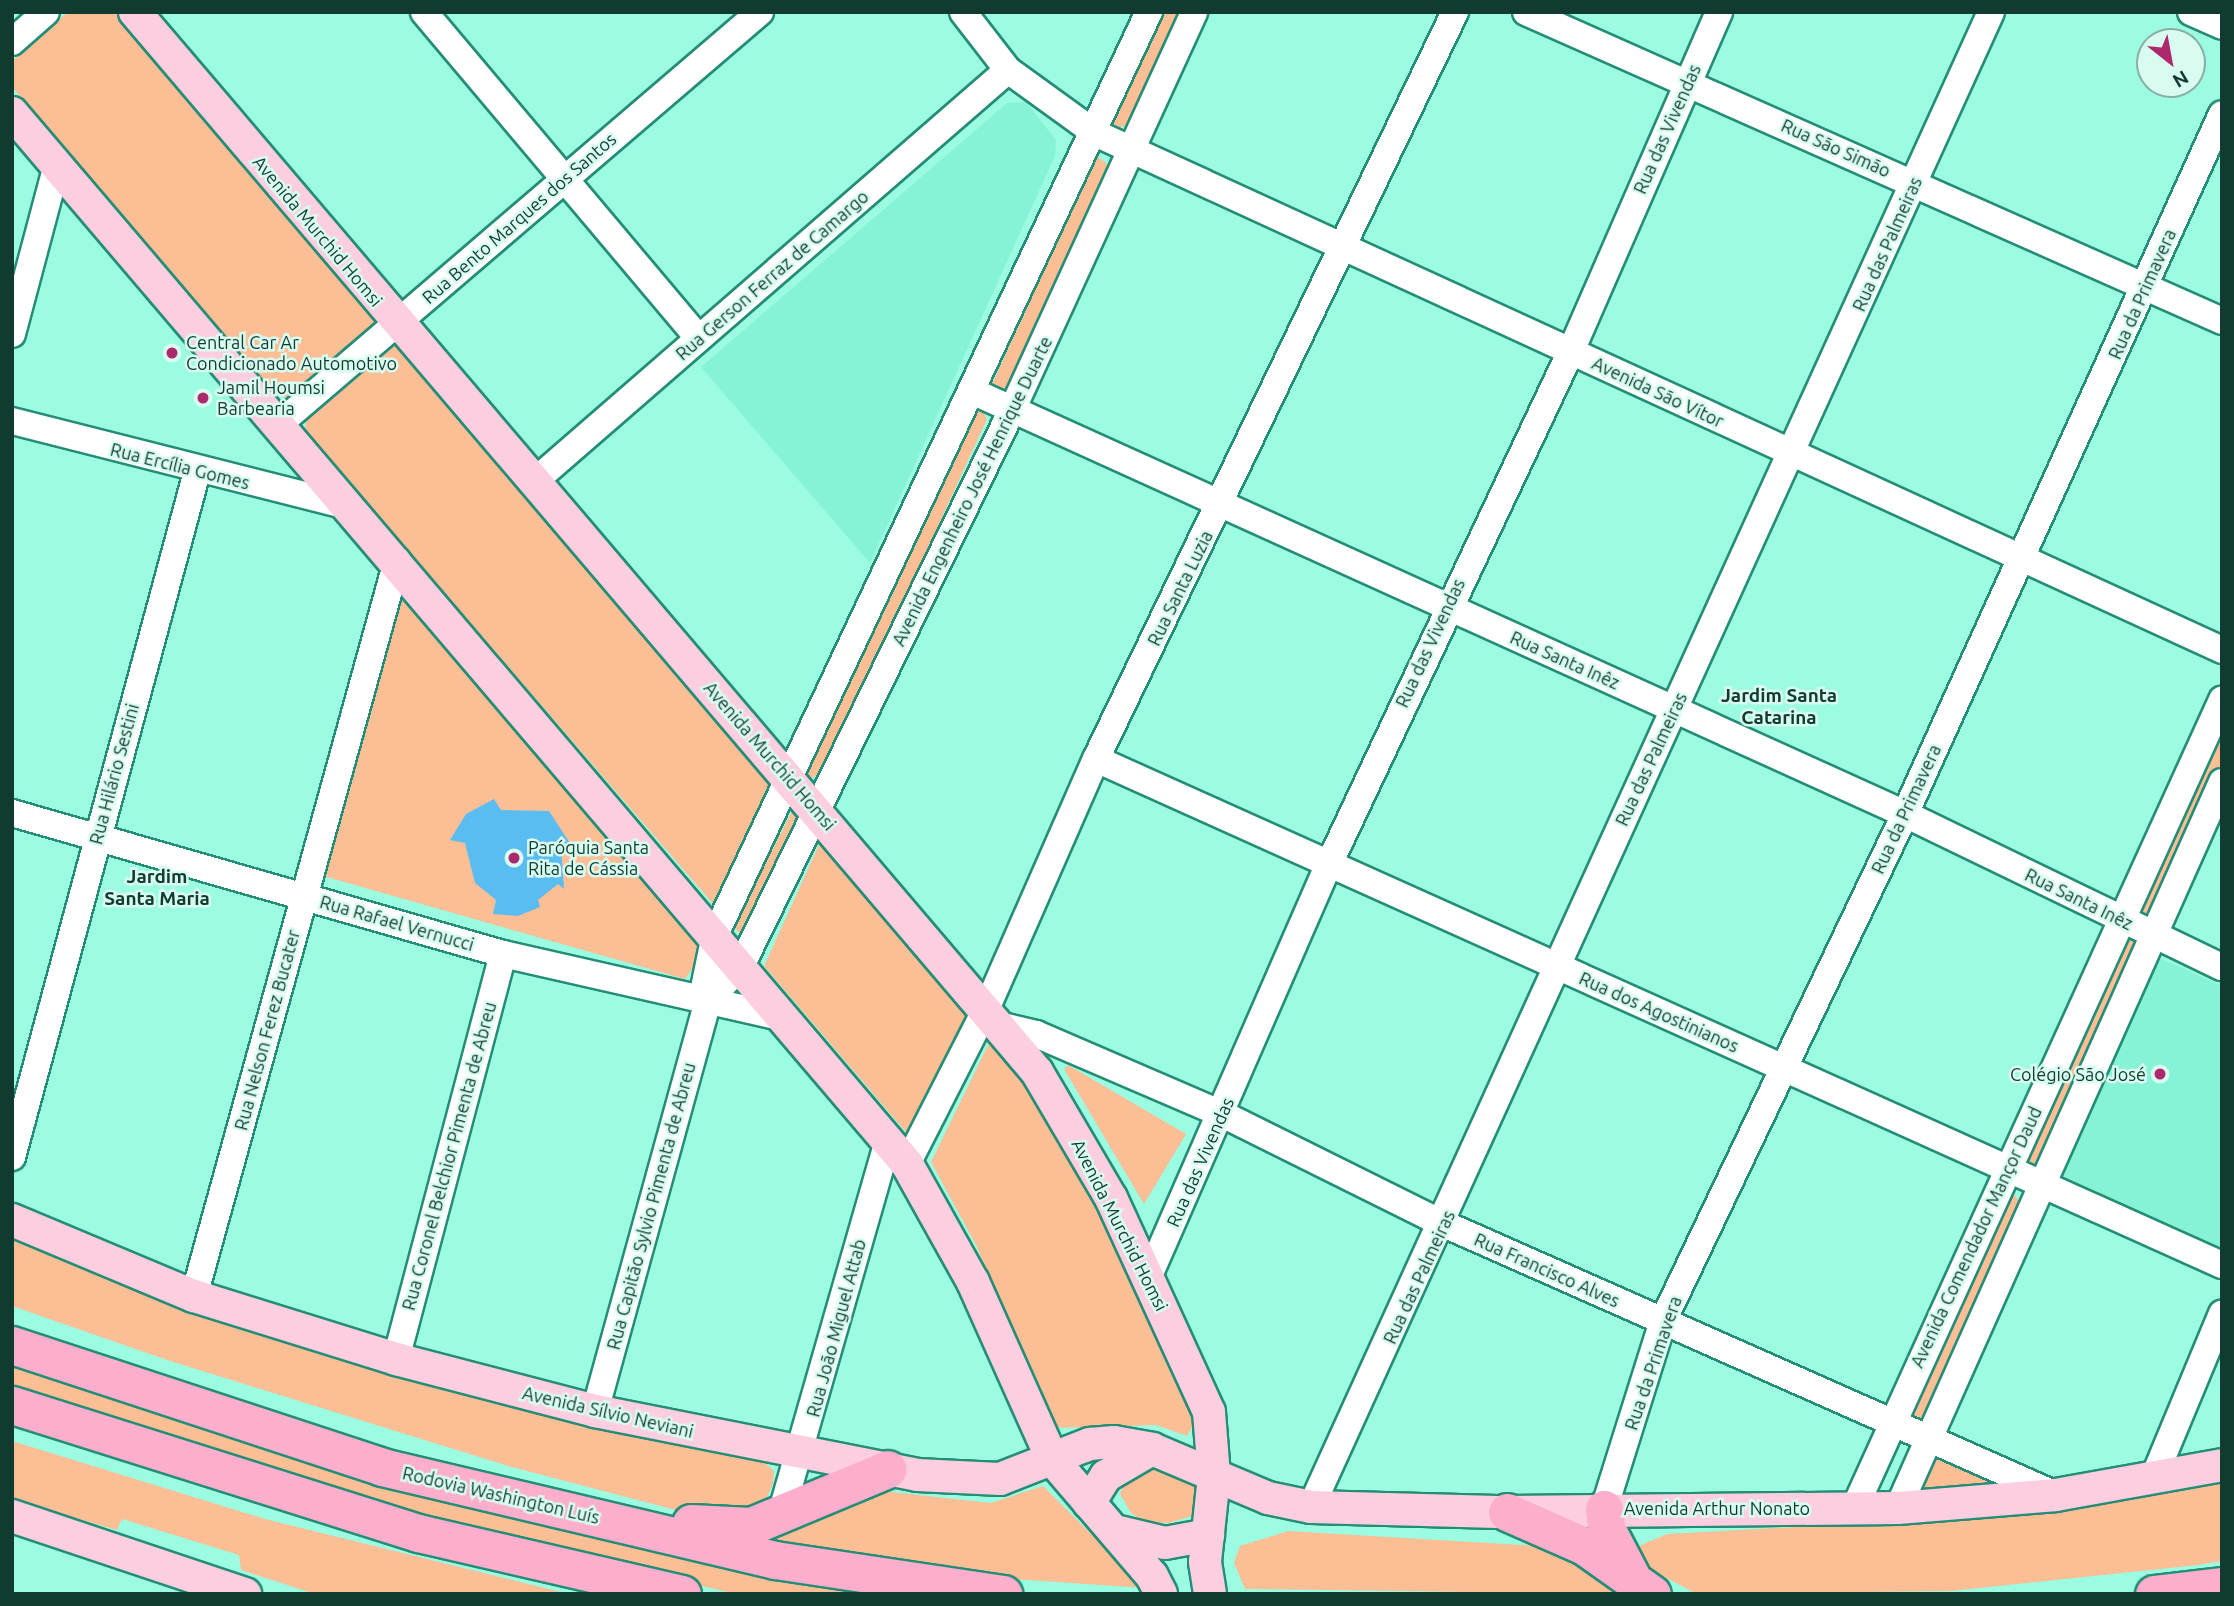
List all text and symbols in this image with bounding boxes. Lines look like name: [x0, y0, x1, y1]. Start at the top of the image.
north arrow: [2136, 28, 2206, 98]
street label: Rua das Vivendas: [1629, 61, 1705, 197]
text: N: [2169, 66, 2193, 92]
street label: Rua São Simão: [1778, 114, 1894, 182]
street label: Rua Bento Marques dos Santos: [418, 128, 620, 308]
street label: Avenida Murchid Homsi: [249, 151, 387, 311]
street label: Rua das Palmeiras: [1848, 173, 1926, 315]
street label: Rua Gerson Ferraz de Camargo: [671, 185, 873, 365]
street label: Rua da Primavera: [2104, 226, 2180, 362]
place label: Central Car Ar Condicionado Automotivo: [186, 332, 397, 374]
street label: Avenida Engenheiro José Henrique Duarte: [887, 333, 1057, 649]
marker: Central Car Ar Condicionado Automotivo: [164, 345, 180, 361]
street label: Avenida São Vítor: [1589, 352, 1727, 432]
place label: Jamil Houmsi Barbearia: [217, 377, 325, 420]
marker: Jamil Houmsi Barbearia: [195, 390, 211, 406]
street label: Rua Ercília Gomes: [108, 438, 252, 494]
street label: Rua Santa Luzia: [1143, 527, 1217, 649]
street label: Rua das Vivendas: [1391, 575, 1469, 711]
street label: Rua Santa Inêz: [1507, 626, 1623, 694]
street label: Avenida Murchid Homsi: [700, 677, 840, 835]
district label: Jardim Santa Catarina: [1721, 685, 1837, 729]
street label: Rua das Palmeiras: [1611, 689, 1691, 829]
street label: Rua Hilário Sestini: [85, 701, 143, 847]
street label: Rua da Primavera: [1867, 741, 1945, 877]
place label: Paróquia Santa Rita de Cássia: [528, 837, 649, 880]
marker: Paróquia Santa Rita de Cássia: [506, 850, 522, 866]
street label: Rua Santa Inêz: [2022, 864, 2136, 934]
district label: Jardim Santa Maria: [104, 866, 210, 910]
street label: Rua Rafael Vernucci: [317, 891, 477, 955]
street label: Rua Nelson Ferez Bucater: [230, 927, 304, 1133]
street label: Rua dos Agostinianos: [1576, 967, 1742, 1057]
street label: Rua Coronel Belchior Pimenta de Abreu: [397, 999, 501, 1313]
street label: Rua Capitão Sylvio Pimenta de Abreu: [602, 1060, 700, 1352]
place label: Colégio São José: [2010, 1063, 2146, 1085]
marker: Colégio São José: [2152, 1066, 2168, 1082]
street label: Rua das Vivendas: [1162, 1094, 1238, 1230]
street label: Avenida Comendador Mançor Daud: [1906, 1103, 2046, 1371]
street label: Avenida Murchid Homsi: [1067, 1135, 1173, 1315]
street label: Rua das Palmeiras: [1379, 1207, 1459, 1347]
street label: Rua Francisco Alves: [1471, 1228, 1623, 1312]
street label: Rua João Miguel Attab: [802, 1237, 870, 1419]
street label: Rua da Primavera: [1620, 1293, 1686, 1433]
street label: Avenida Sílvio Neviani: [520, 1382, 696, 1442]
street label: Rodovia Washington Luís: [400, 1462, 602, 1528]
street label: Avenida Arthur Nonato: [1624, 1497, 1810, 1519]

